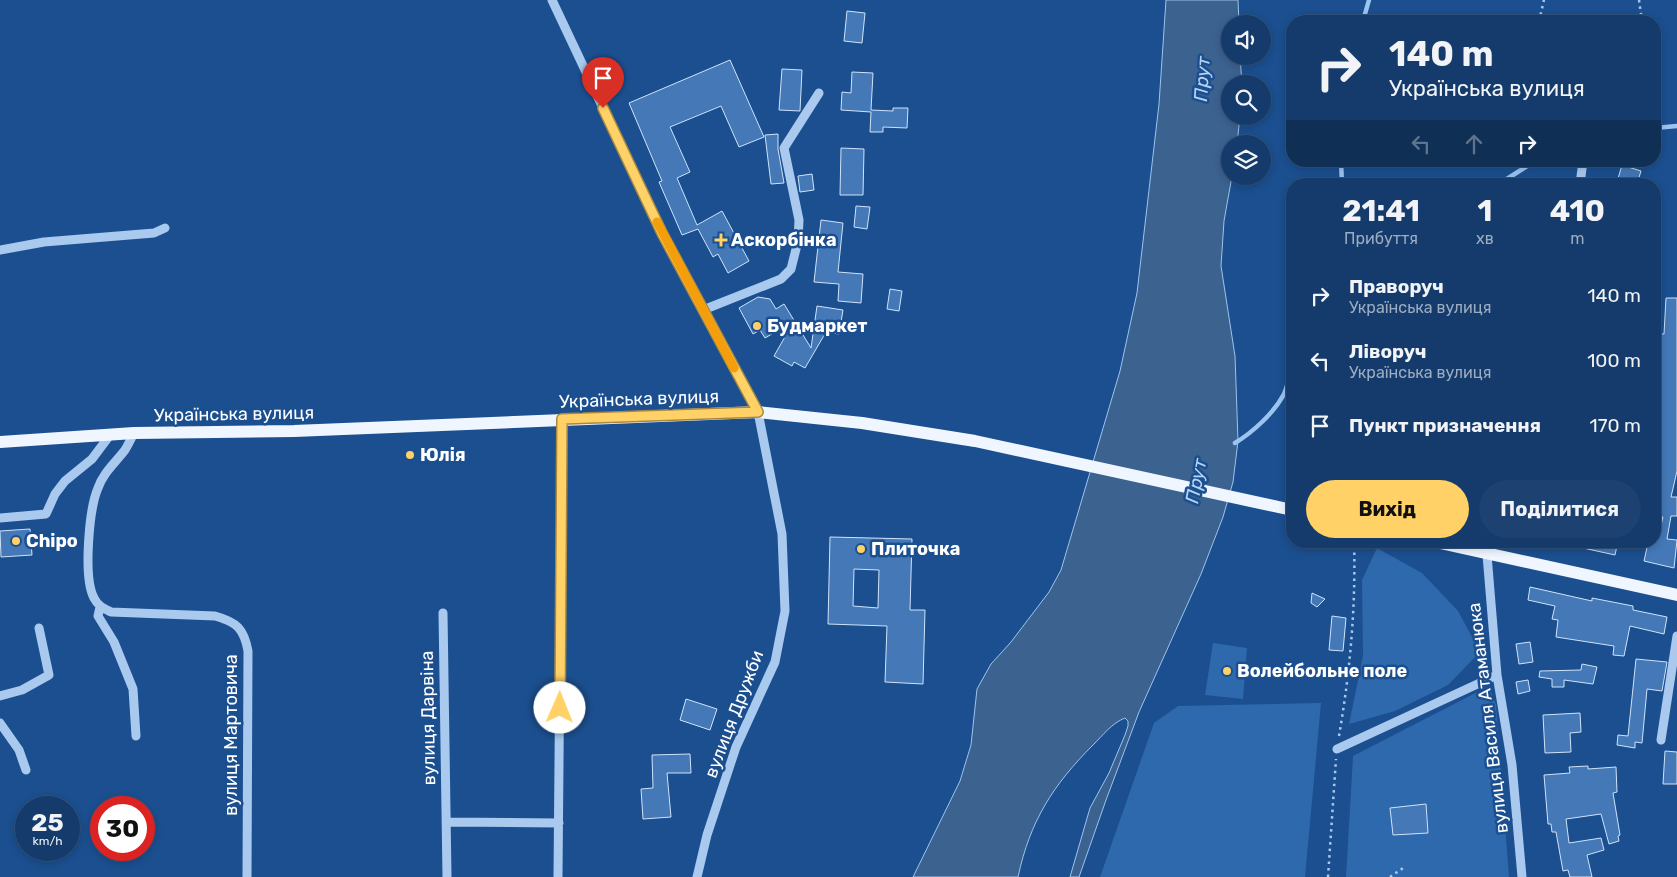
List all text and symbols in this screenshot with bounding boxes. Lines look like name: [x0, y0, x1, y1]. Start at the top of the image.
map controls: [1221, 15, 1271, 185]
button: sound: [1221, 15, 1271, 65]
text: 140 m: [1389, 33, 1494, 75]
icon: right: [1306, 35, 1371, 100]
water label: Прут: [1189, 55, 1215, 102]
pin: [582, 57, 624, 108]
icon: arrive: [589, 64, 617, 92]
button: search: [1221, 75, 1271, 125]
text: Українська вулиця: [1389, 75, 1585, 102]
icon: left: [1407, 130, 1435, 158]
icon: ahead: [1460, 130, 1488, 158]
icon: right: [1513, 130, 1541, 158]
button: layers: [1221, 135, 1271, 185]
text: 21:41: [1342, 193, 1420, 229]
text: 1: [1477, 193, 1492, 229]
text: 410: [1550, 193, 1605, 229]
place label: Аскорбінка: [731, 229, 837, 251]
text: Прибуття: [1344, 229, 1418, 248]
text: хв: [1476, 229, 1494, 248]
text: m: [1570, 229, 1584, 248]
marker: Аскорбінка: [715, 234, 727, 246]
text: Праворуч: [1349, 275, 1444, 298]
icon: right: [1306, 282, 1334, 310]
text: 140 m: [1587, 284, 1641, 307]
text: Українська вулиця: [1349, 298, 1491, 317]
place label: Будмаркет: [767, 315, 868, 337]
marker: Будмаркет: [751, 320, 763, 332]
text: Ліворуч: [1349, 340, 1426, 363]
icon: left: [1306, 347, 1334, 375]
text: 100 m: [1587, 349, 1641, 372]
text: Українська вулиця: [1349, 363, 1491, 382]
street label: Українська вулиця: [559, 385, 719, 413]
street label: Українська вулиця: [154, 402, 314, 426]
icon: arrive: [1306, 412, 1334, 440]
text: Пункт призначення: [1349, 414, 1541, 437]
text: 170 m: [1590, 414, 1641, 437]
place label: Юлія: [420, 444, 466, 466]
marker: Юлія: [404, 449, 416, 461]
water label: Прут: [1180, 456, 1212, 505]
button: Вихід: [1306, 480, 1469, 538]
button: Поділитися: [1479, 480, 1641, 538]
place label: Chipo: [26, 530, 78, 552]
marker: Chipo: [10, 535, 22, 547]
place label: Плиточка: [871, 538, 960, 560]
marker: Плиточка: [855, 543, 867, 555]
street label: вулиця Василя Атаманюка: [1463, 602, 1513, 834]
street label: вулиця Дружби: [700, 647, 768, 781]
street label: вулиця Дарвіна: [416, 650, 440, 786]
street label: вулиця Мартовича: [220, 654, 242, 816]
place label: Волейбольне поле: [1237, 660, 1408, 682]
marker: Волейбольне поле: [1221, 665, 1233, 677]
position arrow: [533, 681, 585, 733]
speed limit sign: 30: [90, 796, 155, 861]
text: 25: [31, 808, 64, 837]
text: km/h: [33, 834, 62, 848]

